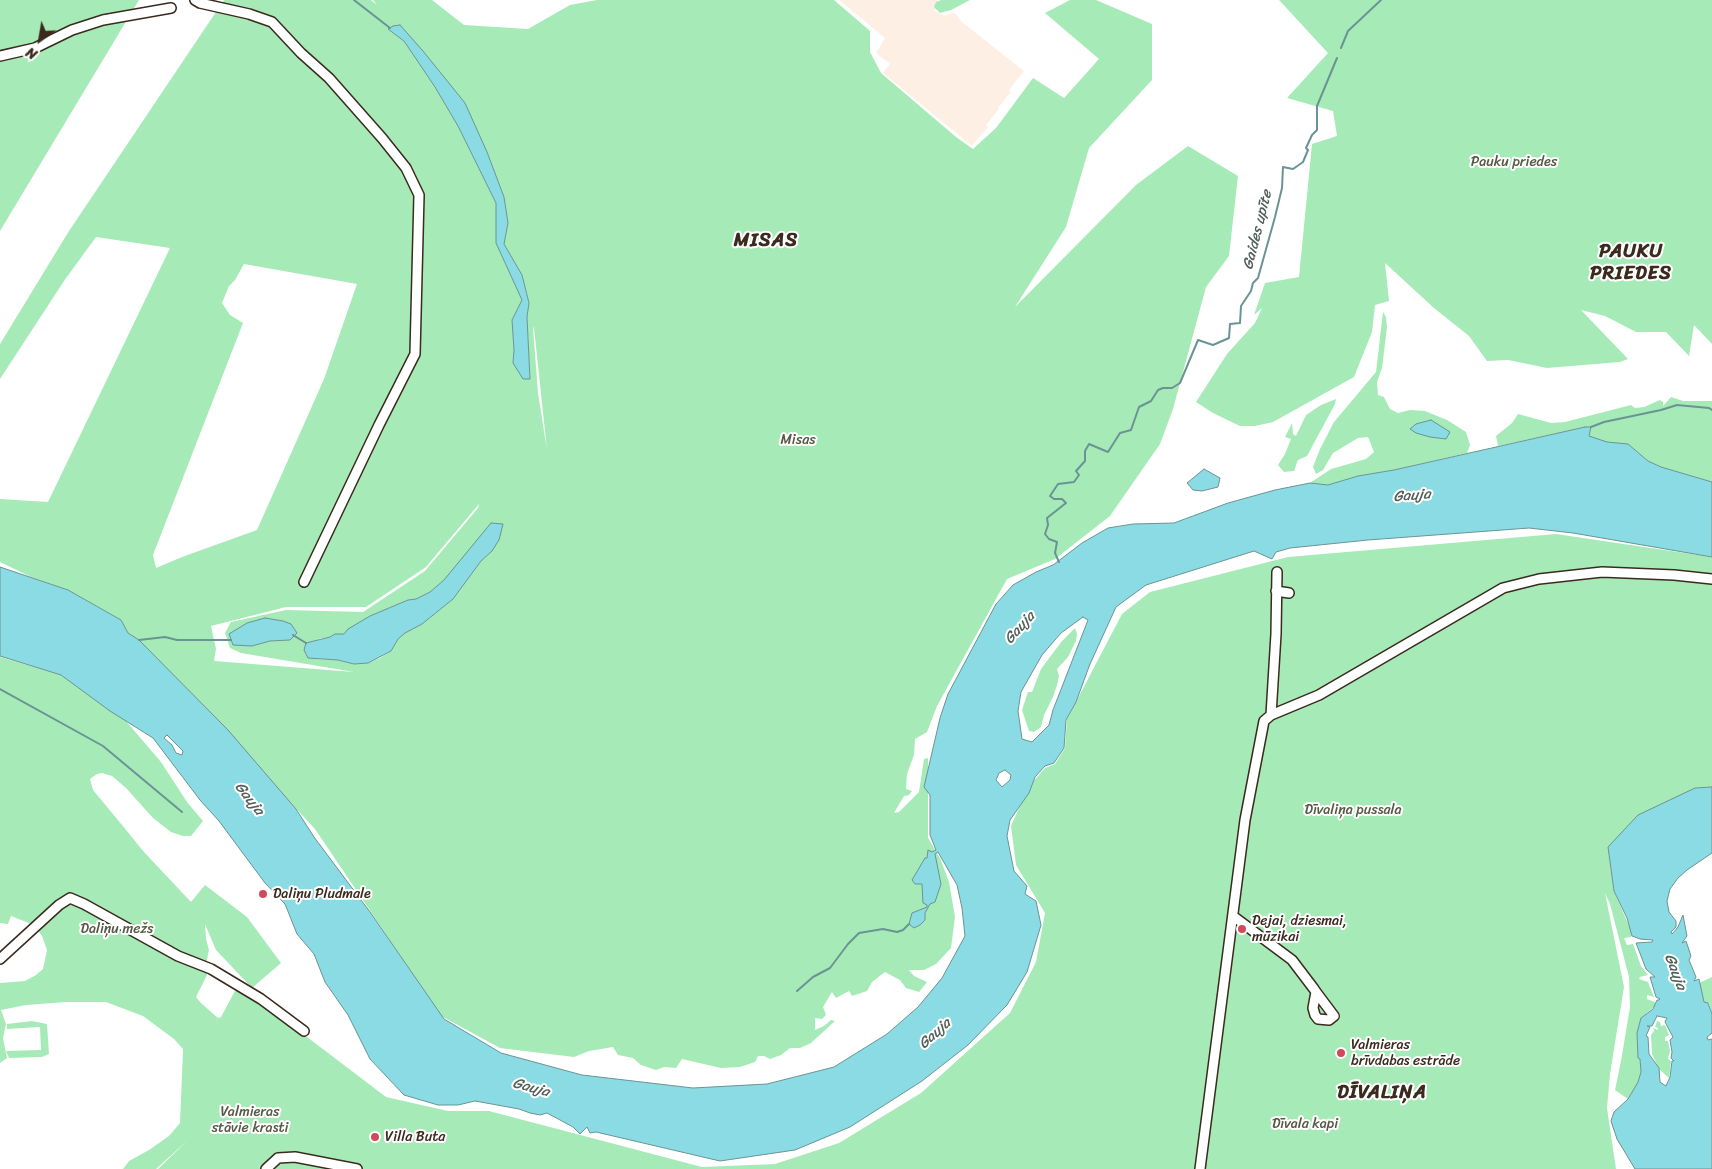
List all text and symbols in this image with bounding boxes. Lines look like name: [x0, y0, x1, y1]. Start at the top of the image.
north arrow: [15, 15, 65, 65]
text: N: [21, 40, 43, 66]
park label: Pauku priedes: [1471, 154, 1557, 170]
water label: Gaides upīte: [1239, 188, 1277, 272]
district label: MISAS: [734, 230, 798, 252]
district label: PAUKU PRIEDES: [1589, 241, 1673, 285]
park label: Misas: [780, 432, 816, 448]
water label: Gauja: [1393, 485, 1431, 507]
water label: Gauja: [1001, 608, 1039, 648]
water label: Gauja: [230, 779, 268, 819]
park label: Dīvaliņa pussala: [1305, 802, 1401, 818]
place label: Daliņu Pludmale: [273, 886, 371, 902]
marker: Daliņu Pludmale: [257, 888, 269, 900]
place label: Dejai, dziesmai, mūzikai: [1252, 913, 1347, 946]
park label: Daliņu mežs: [81, 921, 153, 937]
marker: Dejai, dziesmai, mūzikai: [1236, 923, 1248, 935]
water label: Gauja: [1660, 951, 1690, 993]
water label: Gauja: [915, 1015, 955, 1053]
place label: Valmieras brīvdabas estrāde: [1351, 1037, 1460, 1070]
marker: Valmieras brīvdabas estrāde: [1335, 1047, 1347, 1059]
water label: Gauja: [511, 1074, 551, 1102]
district label: DĪVALIŅA: [1336, 1082, 1428, 1104]
park label: Valmieras stāvie krasti: [212, 1104, 288, 1136]
park label: Dīvala kapi: [1272, 1116, 1338, 1132]
place label: Villa Buta: [385, 1129, 445, 1145]
marker: Villa Buta: [369, 1131, 381, 1143]

